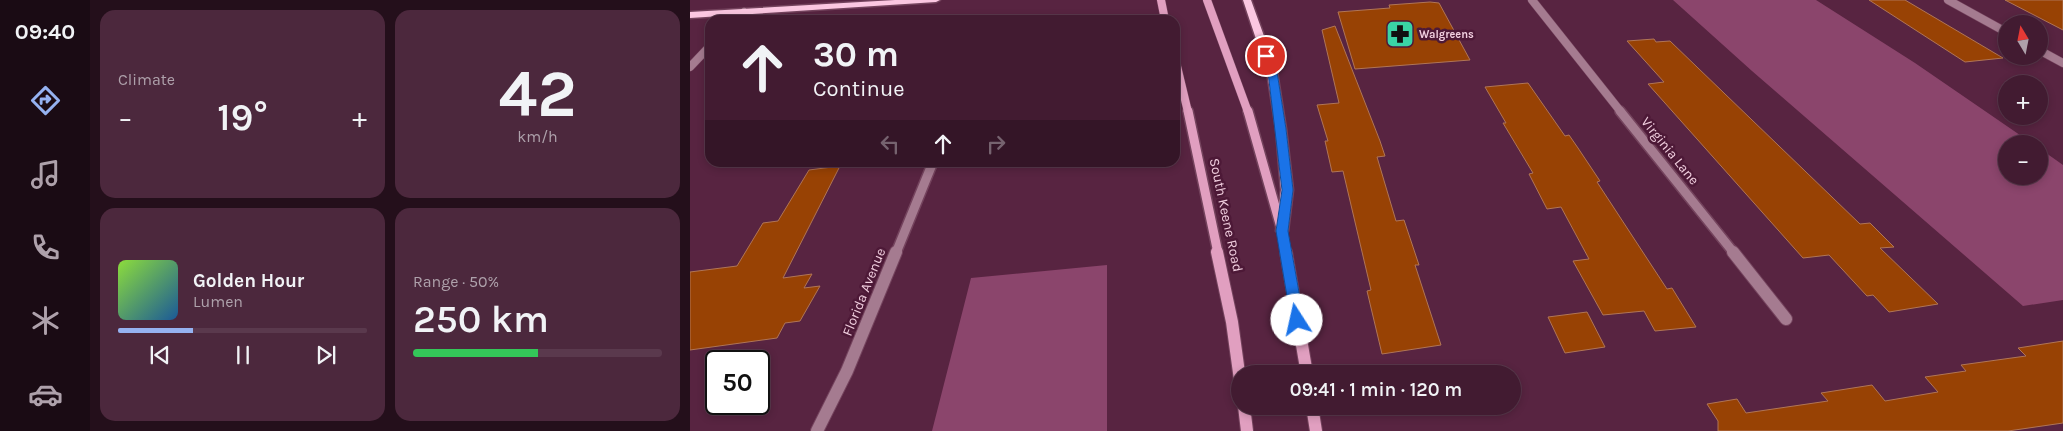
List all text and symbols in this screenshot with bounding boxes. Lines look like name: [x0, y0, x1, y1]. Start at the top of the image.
north arrow: [1998, 15, 2048, 65]
map controls: [1998, 15, 2048, 185]
text: 09:40: [15, 19, 75, 45]
pharmacy icon: Walgreens: [1385, 19, 1415, 49]
place label: Walgreens: [1419, 28, 1474, 41]
text: 30 m: [813, 34, 899, 75]
icon: ahead: [730, 35, 795, 100]
pin: [1245, 35, 1287, 77]
icon: arrive: [1252, 42, 1280, 70]
text: 42: [498, 56, 577, 132]
text: Climate: [118, 70, 175, 89]
button: +: [1998, 75, 2048, 125]
text: Continue: [813, 76, 905, 102]
icon: directions: [28, 83, 63, 118]
text: 19°: [217, 95, 268, 140]
text: −: [118, 101, 133, 134]
text: +: [352, 101, 367, 134]
street label: Virginia Lane: [1637, 114, 1703, 188]
text: km/h: [517, 127, 558, 146]
icon: left: [876, 130, 904, 158]
icon: ahead: [929, 130, 957, 158]
icon: right: [982, 130, 1010, 158]
button: −: [1998, 135, 2048, 185]
icon: music: [28, 157, 63, 192]
street label: South Keene Road: [1206, 157, 1246, 273]
icon: phone: [28, 230, 63, 265]
street label: Florida Avenue: [839, 245, 889, 339]
text: Golden Hour: [193, 270, 304, 292]
text: Range · 50%: [413, 272, 499, 291]
text: Lumen: [193, 292, 243, 311]
position arrow: [1270, 293, 1322, 345]
text: 250 km: [413, 297, 549, 342]
icon: climate: [28, 303, 63, 338]
icon: previous: [146, 341, 174, 369]
icon: pause: [229, 341, 257, 369]
icon: next: [312, 341, 340, 369]
speed limit sign: 50: [705, 350, 770, 415]
icon: car: [28, 377, 63, 412]
text: 09:41 · 1 min · 120 m: [1290, 379, 1462, 401]

